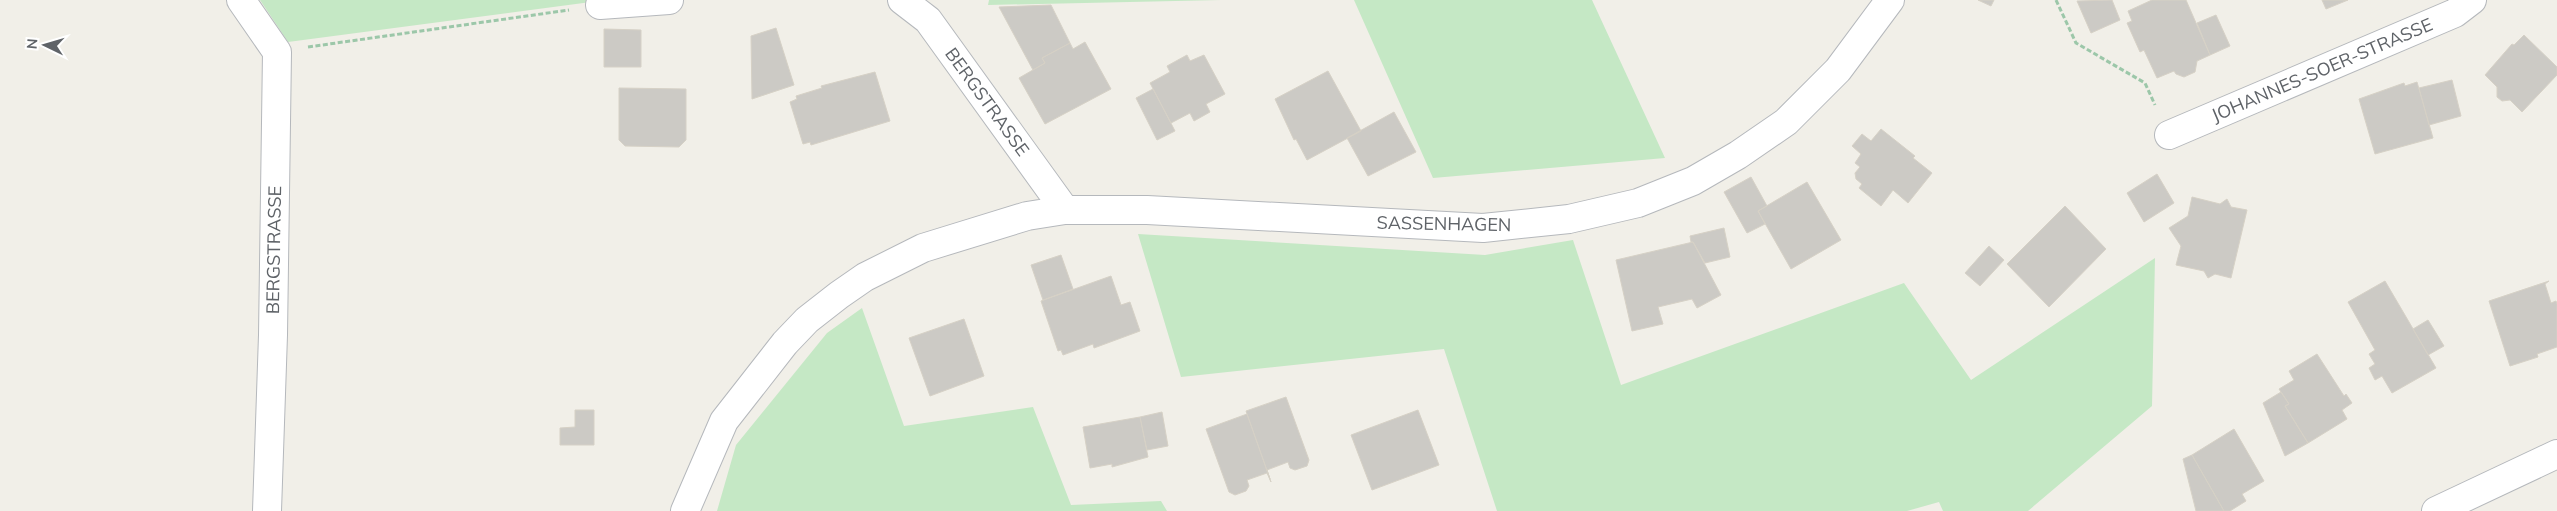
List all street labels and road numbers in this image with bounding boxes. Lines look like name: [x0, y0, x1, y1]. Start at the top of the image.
street label: JOHANNES-SOER-STRASSE: [2208, 12, 2436, 127]
street label: BERGSTRASSE: [940, 43, 1034, 160]
street label: BERGSTRASSE: [261, 186, 286, 314]
street label: SASSENHAGEN: [1376, 211, 1512, 236]

